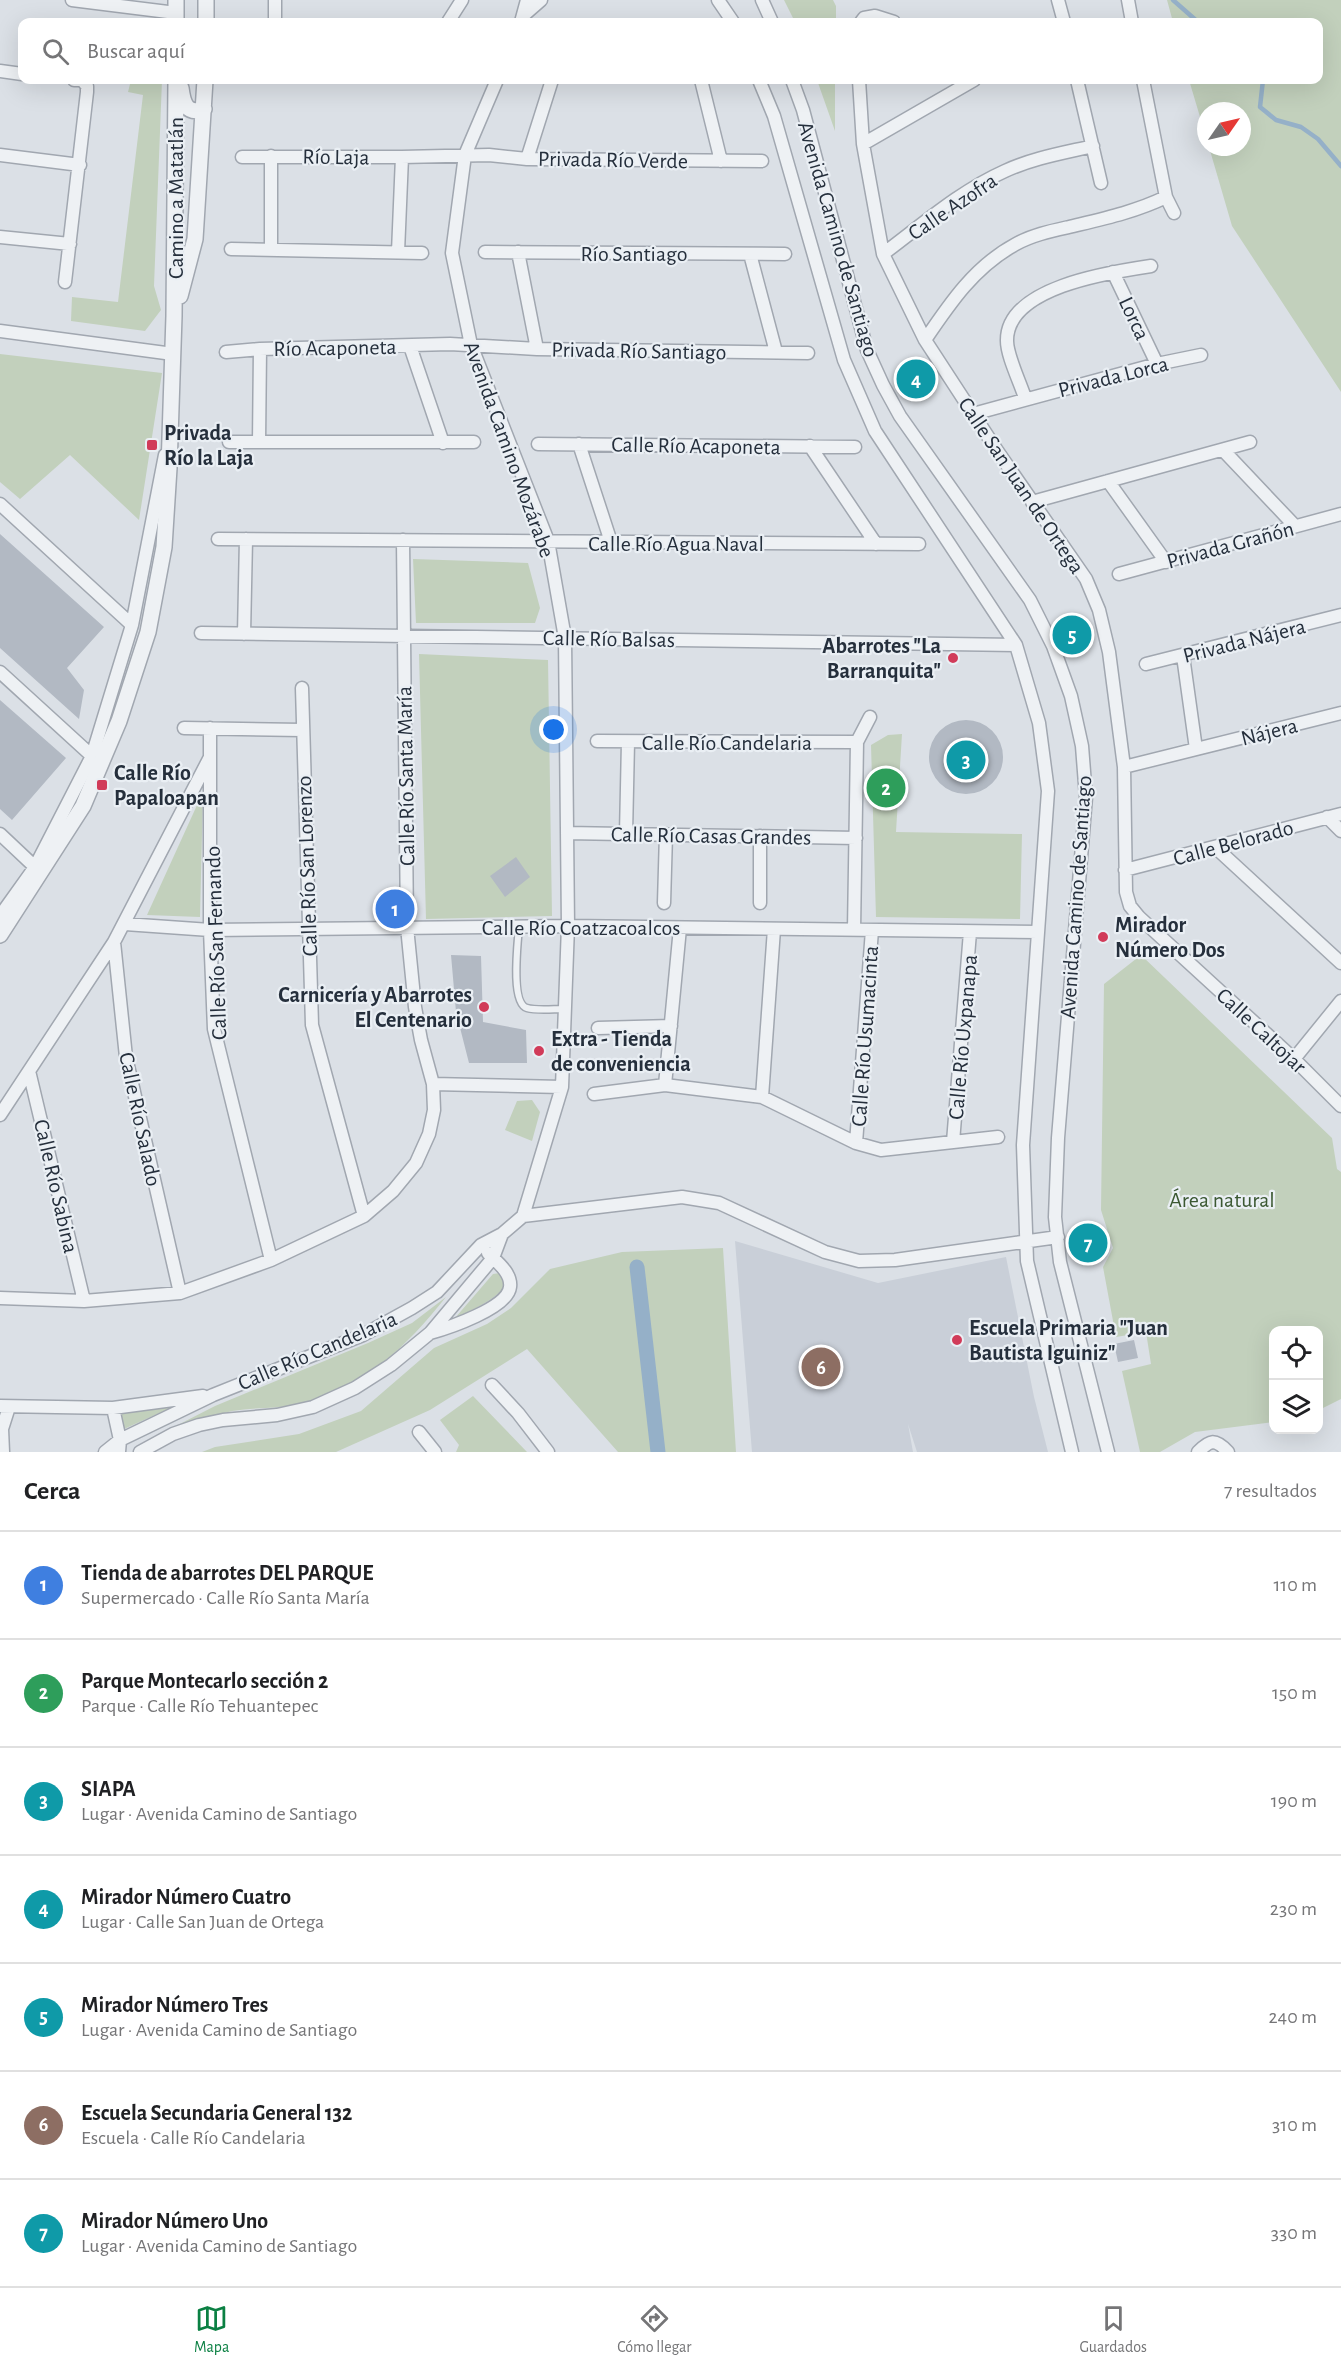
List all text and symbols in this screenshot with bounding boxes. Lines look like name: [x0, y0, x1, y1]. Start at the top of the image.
search box: [18, 18, 1323, 84]
icon: search: [39, 35, 72, 68]
text: Buscar aquí: [87, 40, 185, 62]
north arrow: [1197, 102, 1251, 156]
street label: Camino a Matatlán: [165, 117, 187, 279]
street label: Avenida Camino de Santiago: [794, 119, 882, 359]
street label: Río Laja: [302, 145, 370, 169]
street label: Privada Río Verde: [538, 148, 688, 172]
street label: Calle Azofra: [904, 169, 1001, 244]
street label: Río Santiago: [580, 243, 688, 265]
street label: Lorca: [1115, 293, 1154, 343]
street label: Río Acaponeta: [273, 336, 397, 360]
street label: Avenida Camino Mozárabe: [460, 338, 558, 560]
street label: Privada Río Santiago: [551, 338, 727, 364]
street label: Privada Lorca: [1056, 353, 1171, 401]
pin: 4: [896, 356, 936, 401]
street label: Calle San Juan de Ortega: [954, 393, 1088, 578]
place label: Privada Río la Laja: [164, 422, 254, 470]
street label: Calle Río Acaponeta: [611, 434, 781, 458]
marker: Privada Río la Laja: [145, 438, 159, 452]
street label: Privada Grañón: [1164, 517, 1296, 573]
street label: Calle Río Agua Naval: [588, 533, 764, 555]
pin: 5: [1052, 612, 1092, 658]
street label: Privada Nájera: [1181, 615, 1308, 667]
street label: Calle Río Balsas: [543, 627, 675, 651]
place label: Abarrotes "La Barranquita": [822, 635, 941, 682]
marker: Abarrotes "La Barranquita": [946, 651, 960, 665]
street label: Calle Río Santa María: [393, 686, 419, 866]
street label: Nájera: [1239, 714, 1300, 750]
your location: [539, 715, 568, 744]
street label: Calle Río Candelaria: [642, 732, 812, 754]
pin: 3: [946, 738, 986, 783]
place label: Calle Río Papaloapan: [114, 762, 219, 809]
pin: 2: [866, 766, 906, 810]
street label: Calle Río San Lorenzo: [293, 775, 321, 957]
street label: Avenida Camino de Santiago: [1057, 775, 1095, 1019]
marker: Calle Río Papaloapan: [95, 778, 109, 792]
street label: Calle Belorado: [1171, 816, 1296, 870]
street label: Calle Río Casas Grandes: [611, 823, 811, 849]
street label: Calle Río San Fernando: [202, 846, 230, 1040]
pin: 1: [376, 886, 414, 932]
place label: Mirador Número Dos: [1115, 914, 1225, 961]
street label: Calle Río Coatzacoalcos: [482, 917, 680, 939]
marker: Mirador Número Dos: [1096, 930, 1110, 944]
street label: Calle Río Usumacinta: [848, 945, 882, 1127]
street label: Calle Río Uxpanapa: [945, 954, 981, 1121]
place label: Carnicería y Abarrotes El Centenario: [278, 984, 472, 1031]
street label: Calle Caltojar: [1212, 984, 1310, 1078]
marker: Carnicería y Abarrotes El Centenario: [477, 1000, 491, 1014]
place label: Extra - Tienda de conveniencia: [551, 1028, 691, 1075]
marker: Extra - Tienda de conveniencia: [532, 1044, 546, 1058]
street label: Calle Río Salado: [115, 1050, 165, 1188]
street label: Calle Río Sabina: [30, 1117, 82, 1255]
park label: Área natural: [1169, 1188, 1275, 1211]
pin: 7: [1068, 1220, 1108, 1266]
street label: Calle Río Candelaria: [235, 1307, 400, 1394]
place label: Escuela Primaria "Juan Bautista Iguiniz": [969, 1317, 1168, 1364]
map controls: [1269, 1326, 1323, 1434]
button: locate: [1269, 1326, 1323, 1380]
marker: Escuela Primaria "Juan Bautista Iguiniz": [950, 1333, 964, 1347]
pin: 6: [802, 1344, 840, 1390]
button: layers: [1269, 1380, 1323, 1434]
text: Cerca: [24, 1478, 81, 1504]
text: 7 resultados: [1224, 1481, 1317, 1501]
text: Tienda de abarrotes DEL PARQUE: [81, 1562, 374, 1584]
text: 1: [40, 1575, 47, 1595]
text: 110 m: [1273, 1575, 1317, 1595]
text: Supermercado · Calle Río Santa María: [81, 1588, 370, 1608]
text: Parque Montecarlo sección 2: [81, 1670, 328, 1692]
text: 2: [39, 1683, 48, 1703]
text: 150 m: [1272, 1683, 1317, 1703]
text: Parque · Calle Río Tehuantepec: [81, 1696, 318, 1716]
text: SIAPA: [81, 1778, 136, 1800]
text: 3: [39, 1791, 48, 1811]
text: 190 m: [1271, 1791, 1317, 1811]
text: Lugar · Avenida Camino de Santiago: [81, 1804, 357, 1824]
text: Mirador Número Cuatro: [81, 1886, 291, 1908]
text: 4: [38, 1899, 49, 1919]
text: 230 m: [1270, 1899, 1317, 1919]
text: Lugar · Calle San Juan de Ortega: [81, 1912, 324, 1932]
text: Mirador Número Tres: [81, 1994, 268, 2016]
text: 5: [39, 2007, 48, 2027]
text: 240 m: [1268, 2007, 1317, 2027]
text: Lugar · Avenida Camino de Santiago: [81, 2020, 357, 2040]
text: Escuela Secundaria General 132: [81, 2102, 352, 2124]
text: 6: [39, 2115, 48, 2135]
text: 310 m: [1272, 2115, 1317, 2135]
text: Escuela · Calle Río Candelaria: [81, 2128, 305, 2148]
text: Mirador Número Uno: [81, 2210, 268, 2232]
text: 7: [39, 2223, 48, 2243]
text: 330 m: [1271, 2223, 1317, 2243]
text: Lugar · Avenida Camino de Santiago: [81, 2236, 357, 2256]
tab: Mapa: [194, 2302, 229, 2357]
tab: Cómo llegar: [617, 2302, 691, 2357]
tab: Guardados: [1079, 2302, 1147, 2357]

